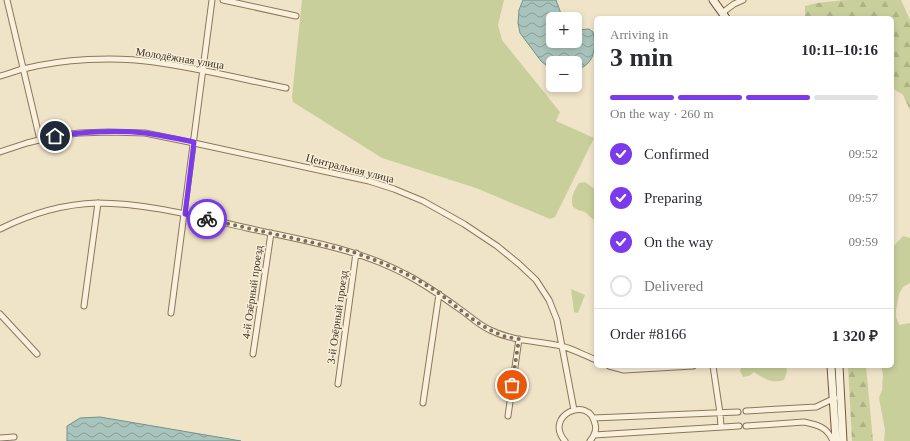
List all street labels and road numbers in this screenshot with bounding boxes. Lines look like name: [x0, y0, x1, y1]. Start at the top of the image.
street label: Молодёжная улица: [135, 45, 225, 71]
street label: Центральная улица: [305, 151, 395, 185]
street label: 4-й Озёрный проезд: [240, 244, 265, 339]
street label: 3-й Озёрный проезд: [325, 269, 350, 364]

